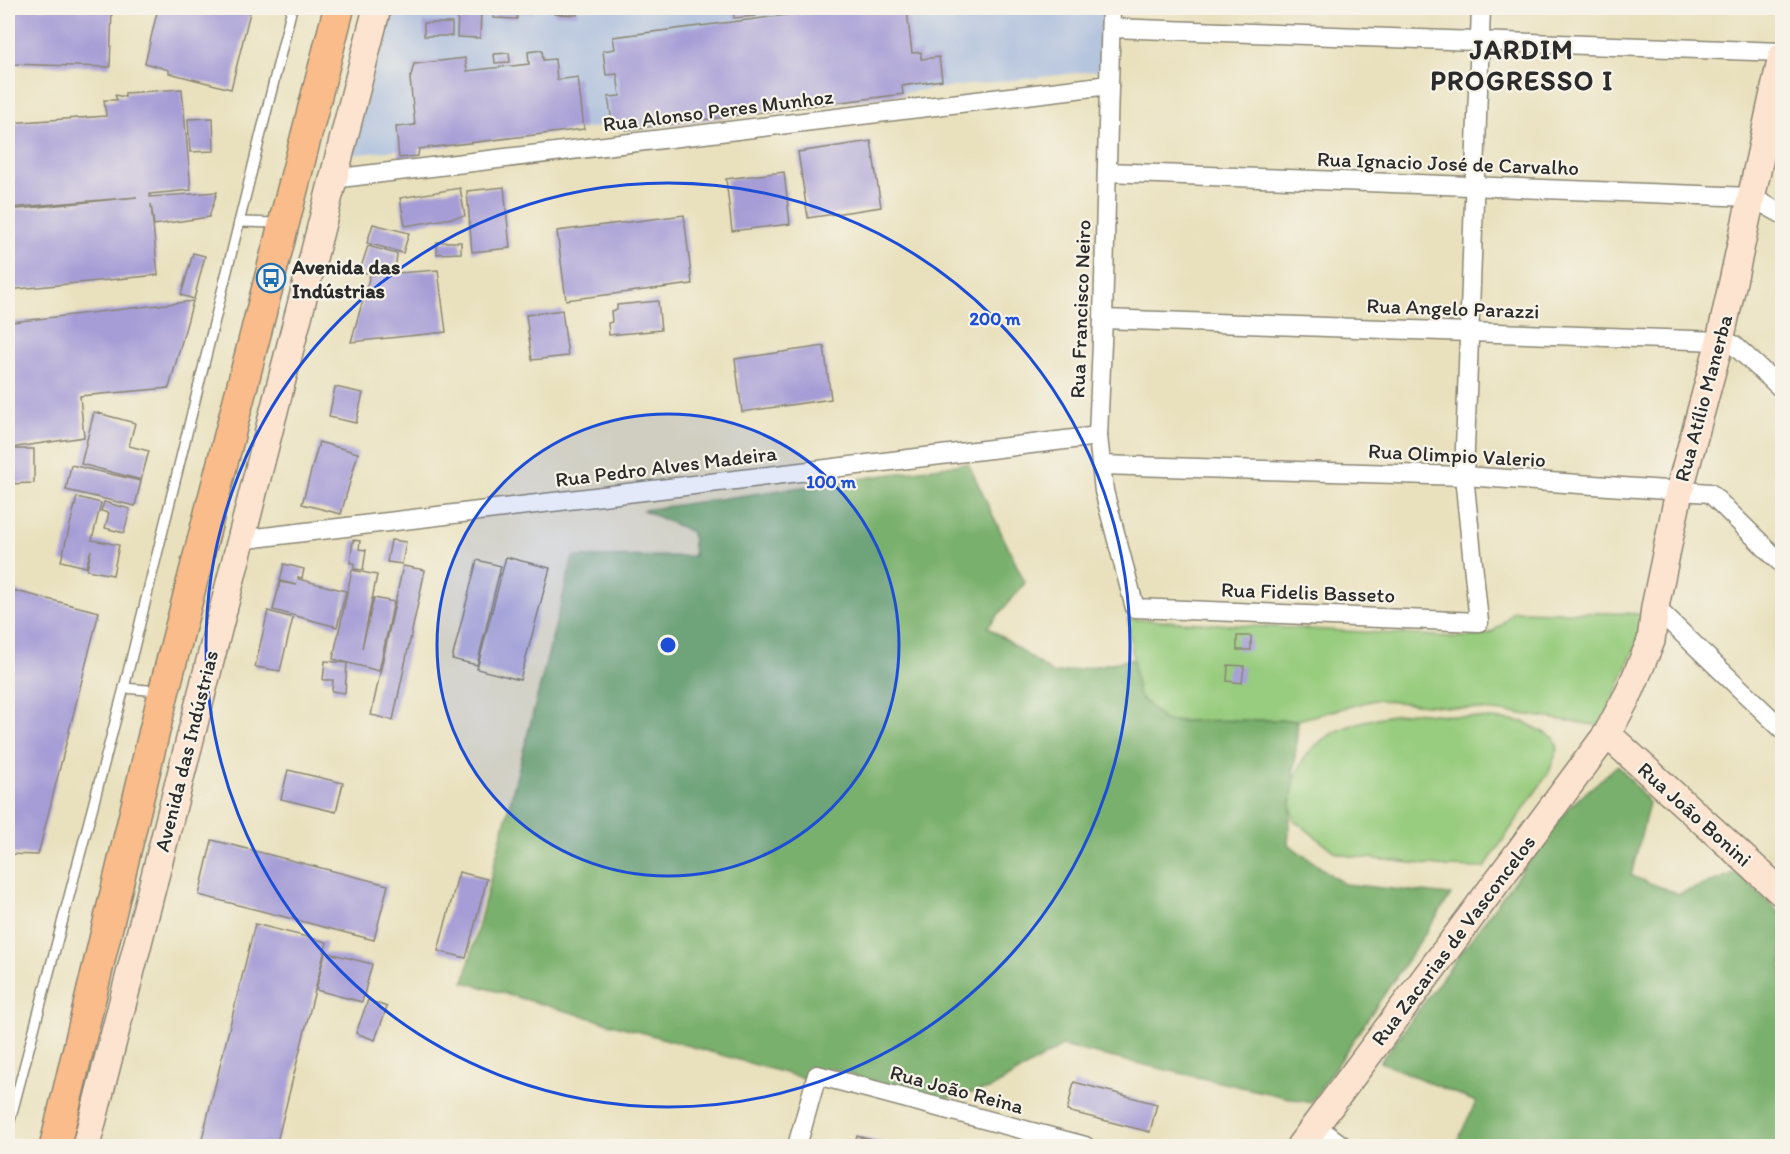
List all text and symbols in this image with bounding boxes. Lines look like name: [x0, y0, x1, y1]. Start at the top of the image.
district label: JARDIM PROGRESSO I: [1430, 33, 1614, 97]
street label: Rua Alonso Peres Munhoz: [601, 83, 835, 137]
street label: Rua Ignacio José de Carvalho: [1316, 146, 1580, 180]
street label: Rua Francisco Neiro: [1064, 219, 1096, 399]
place label: Avenida das Indústrias: [291, 254, 400, 303]
bus stop icon: Avenida das Indústrias: [255, 262, 287, 294]
street label: Rua Angelo Parazzi: [1366, 292, 1540, 324]
text: 200 m: [970, 308, 1021, 330]
street label: Rua Atílio Manerba: [1669, 312, 1737, 484]
street label: Rua Olimpio Valerio: [1368, 438, 1546, 472]
street label: Rua Pedro Alves Madeira: [554, 440, 778, 492]
text: 100 m: [806, 471, 857, 493]
street label: Rua Fidelis Basseto: [1220, 576, 1396, 608]
centre of rings: [658, 635, 678, 655]
street label: Avenida das Indústrias: [149, 648, 223, 854]
street label: Rua João Bonini: [1633, 756, 1757, 872]
street label: Rua Zacarias de Vasconcelos: [1366, 830, 1540, 1050]
street label: Rua João Reina: [888, 1059, 1027, 1119]

